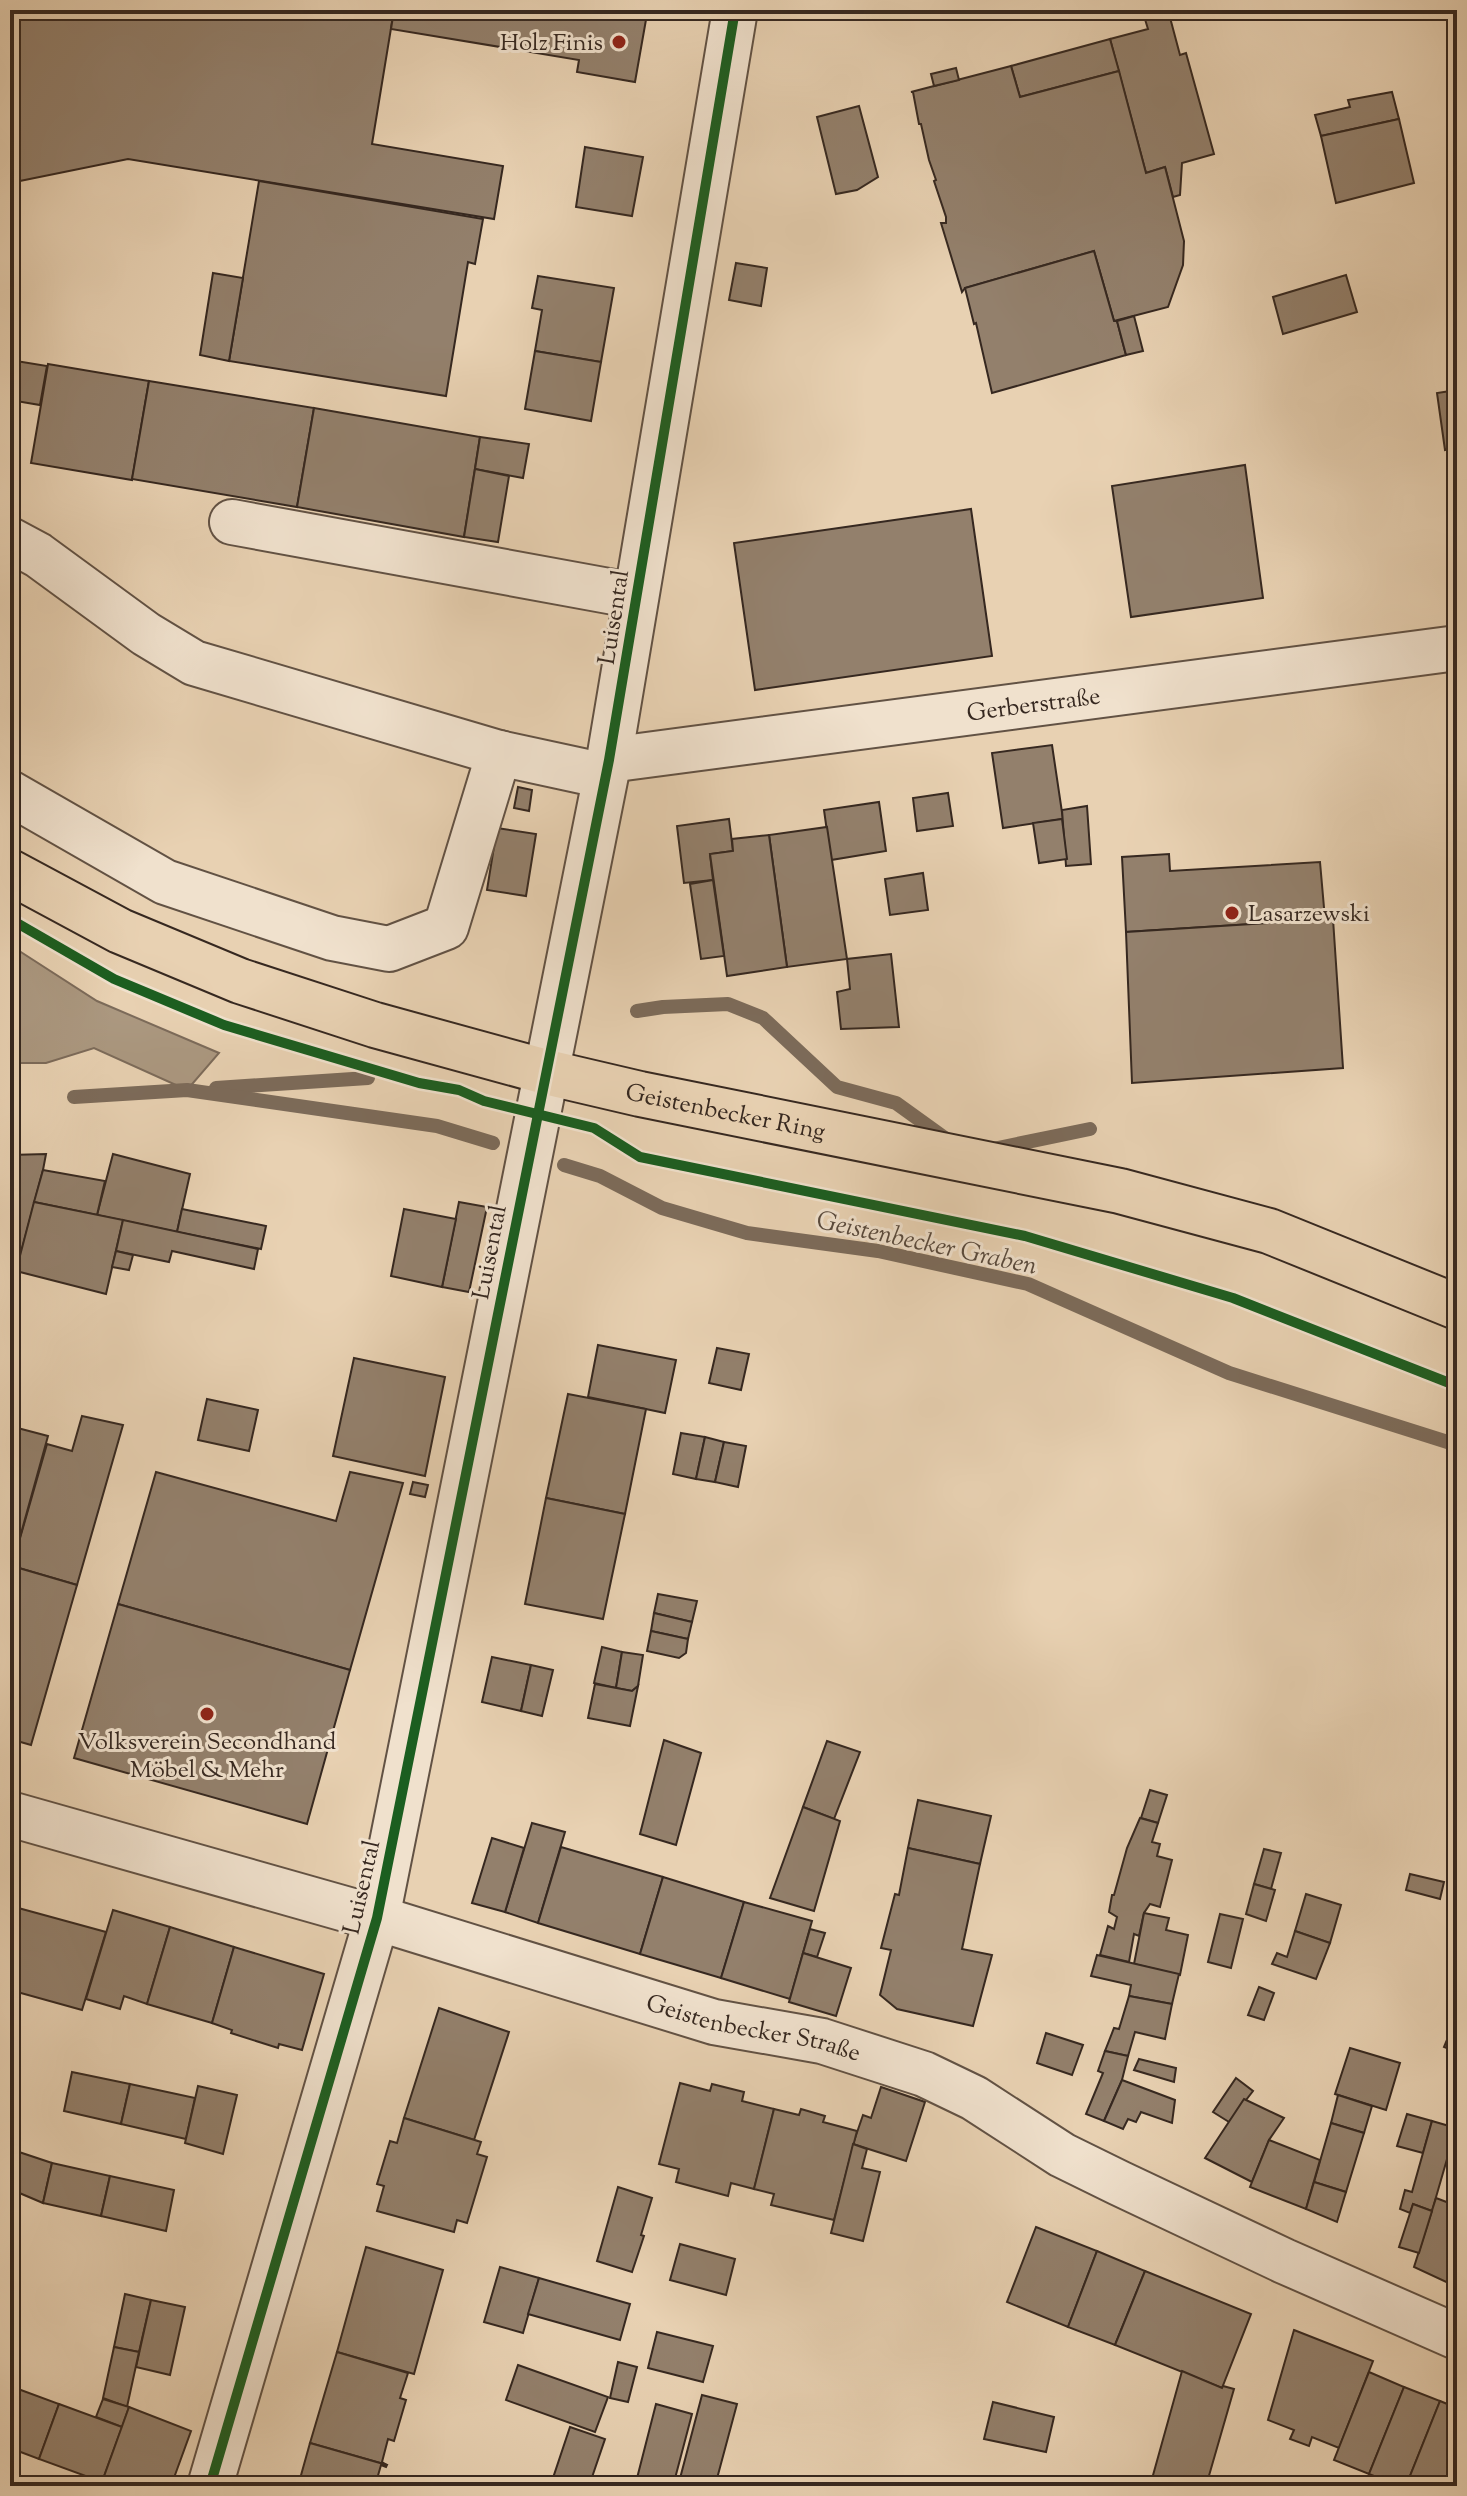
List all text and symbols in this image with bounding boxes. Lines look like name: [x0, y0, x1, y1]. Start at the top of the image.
place label: Holz Finis: [500, 27, 603, 61]
marker: Holz Finis: [610, 33, 628, 51]
street label: Luisental: [591, 567, 639, 667]
street label: Gerberstraße: [965, 680, 1102, 732]
place label: Lasarzewski: [1248, 898, 1370, 932]
marker: Lasarzewski: [1223, 904, 1241, 922]
street label: Geistenbecker Ring: [622, 1076, 828, 1150]
street label: Luisental: [465, 1202, 517, 1303]
water label: Geistenbecker Graben: [813, 1203, 1041, 1286]
marker: Volksverein Secondhand Möbel & Mehr: [198, 1705, 216, 1723]
place label: Volksverein Secondhand Möbel & Mehr: [78, 1726, 337, 1788]
street label: Luisental: [336, 1837, 390, 1938]
street label: Geistenbecker Straße: [641, 1987, 865, 2071]

